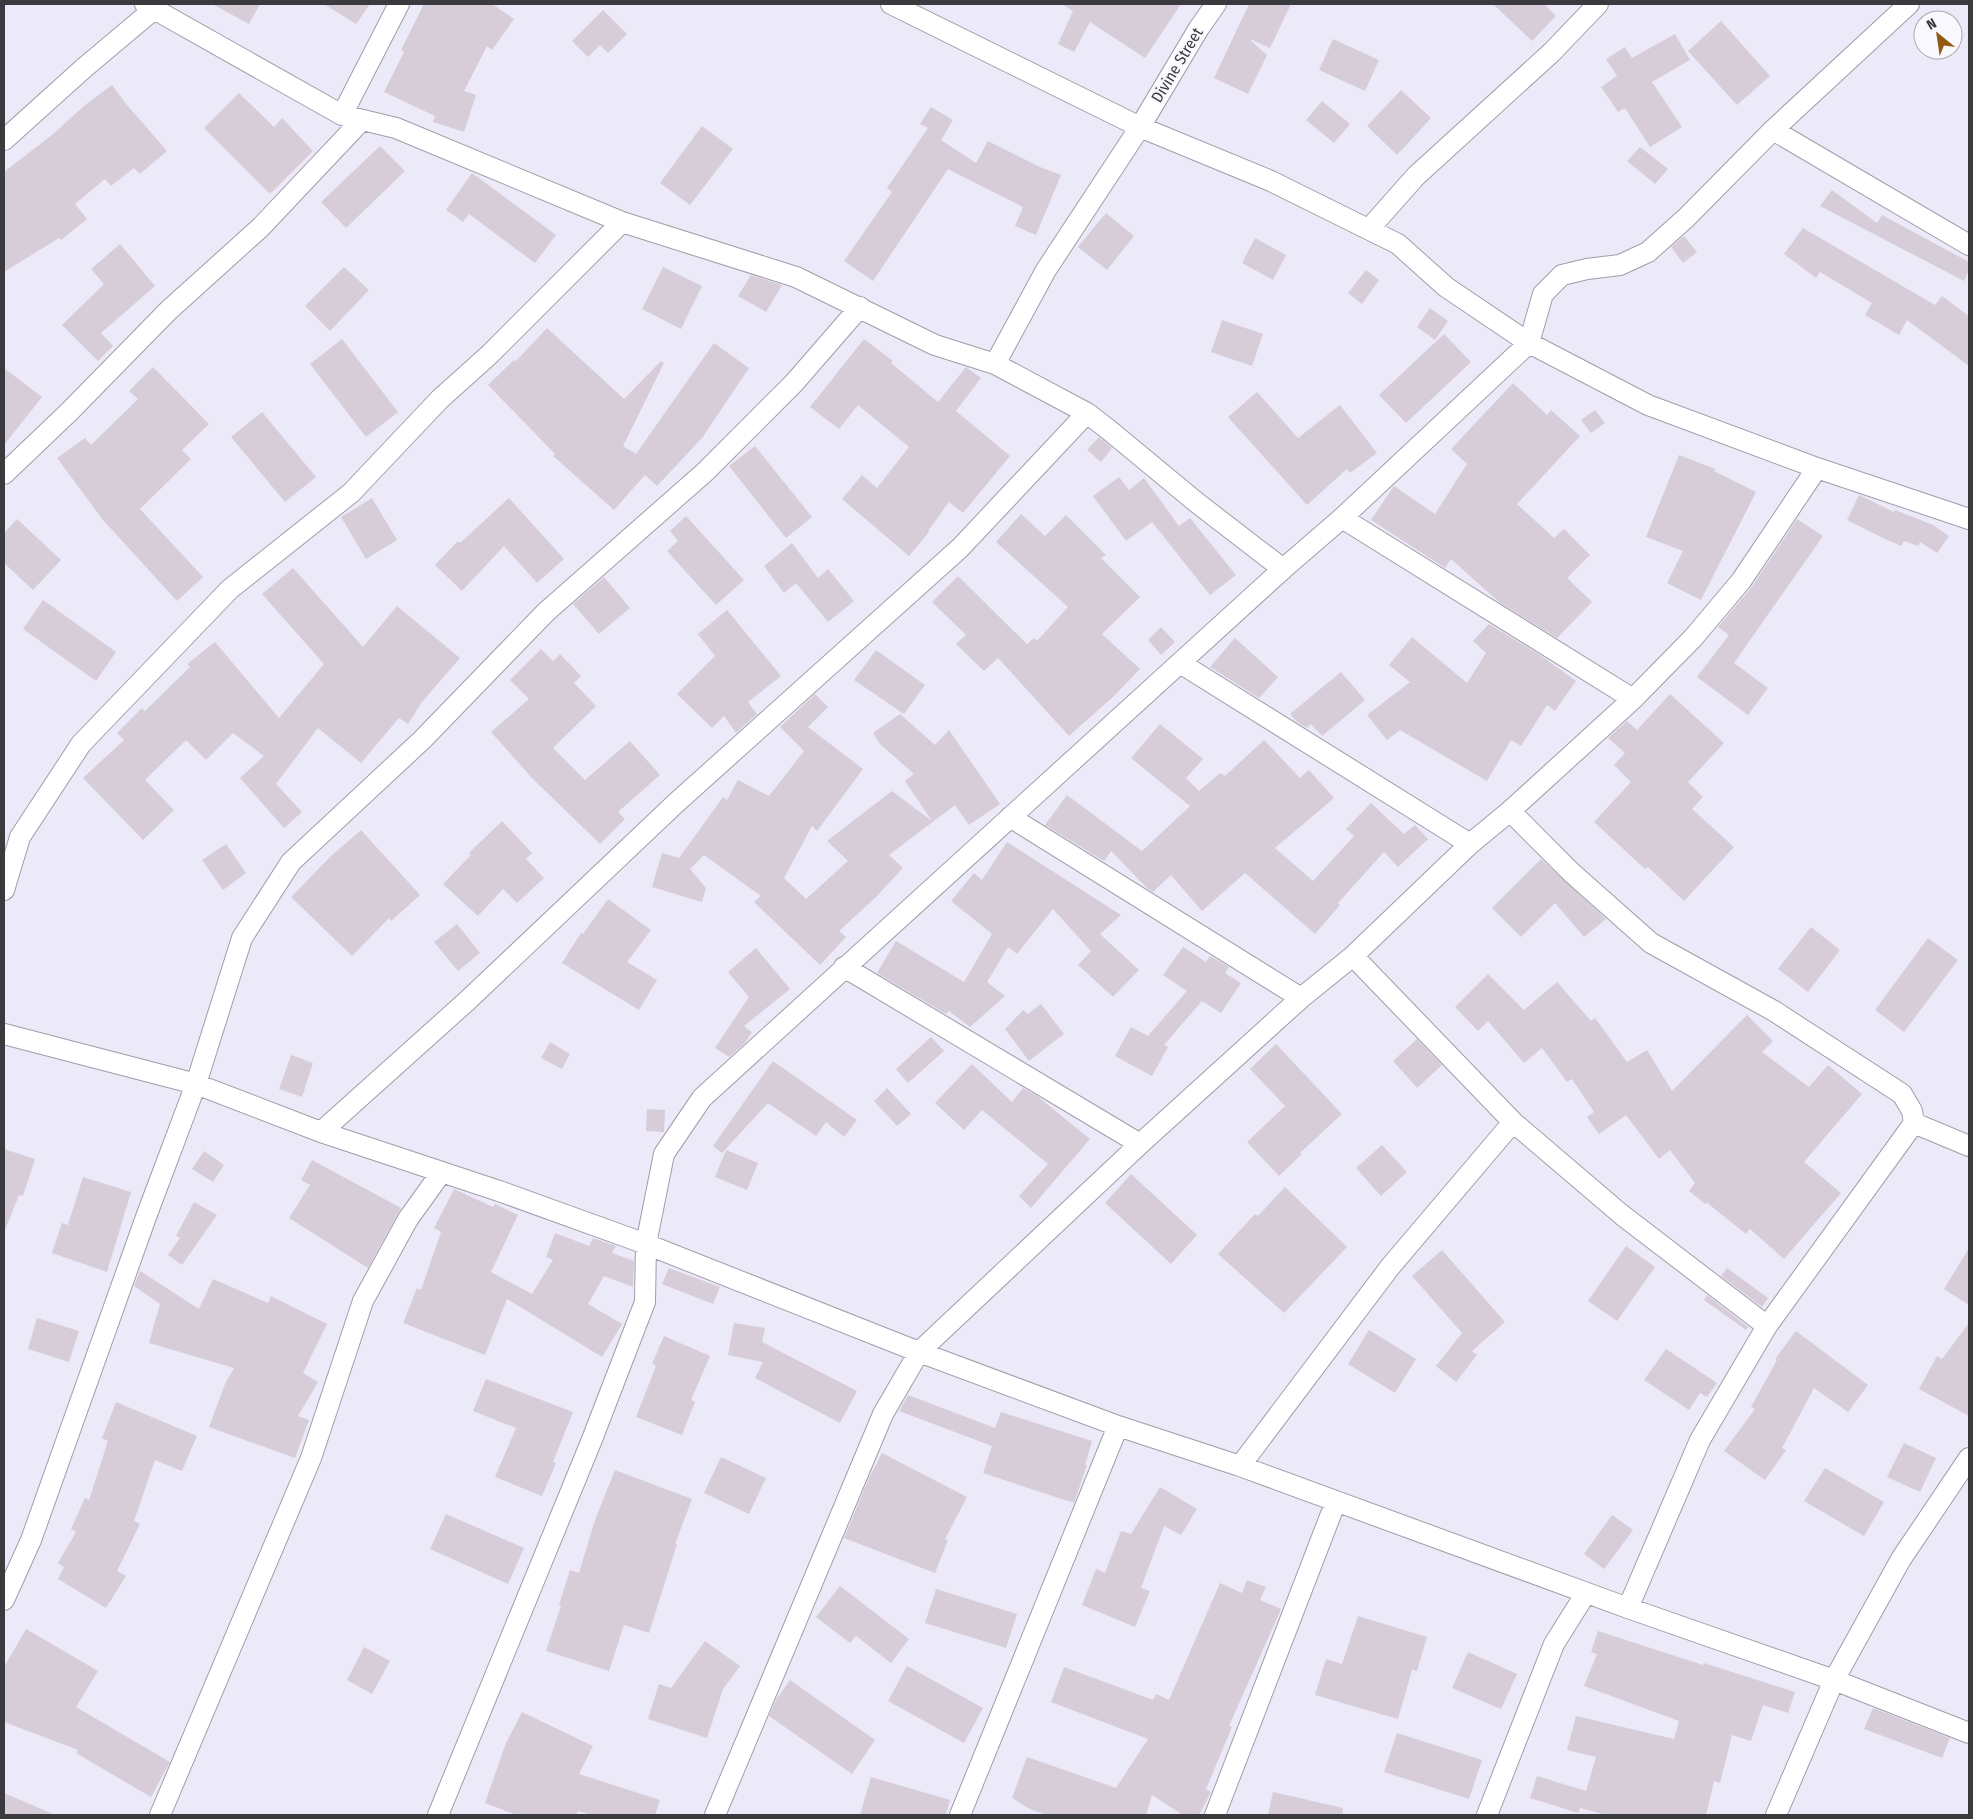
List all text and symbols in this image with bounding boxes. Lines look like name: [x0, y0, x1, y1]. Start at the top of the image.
north arrow: [1913, 10, 1963, 60]
text: N: [1924, 15, 1940, 34]
street label: Divine Street: [1147, 23, 1207, 106]

